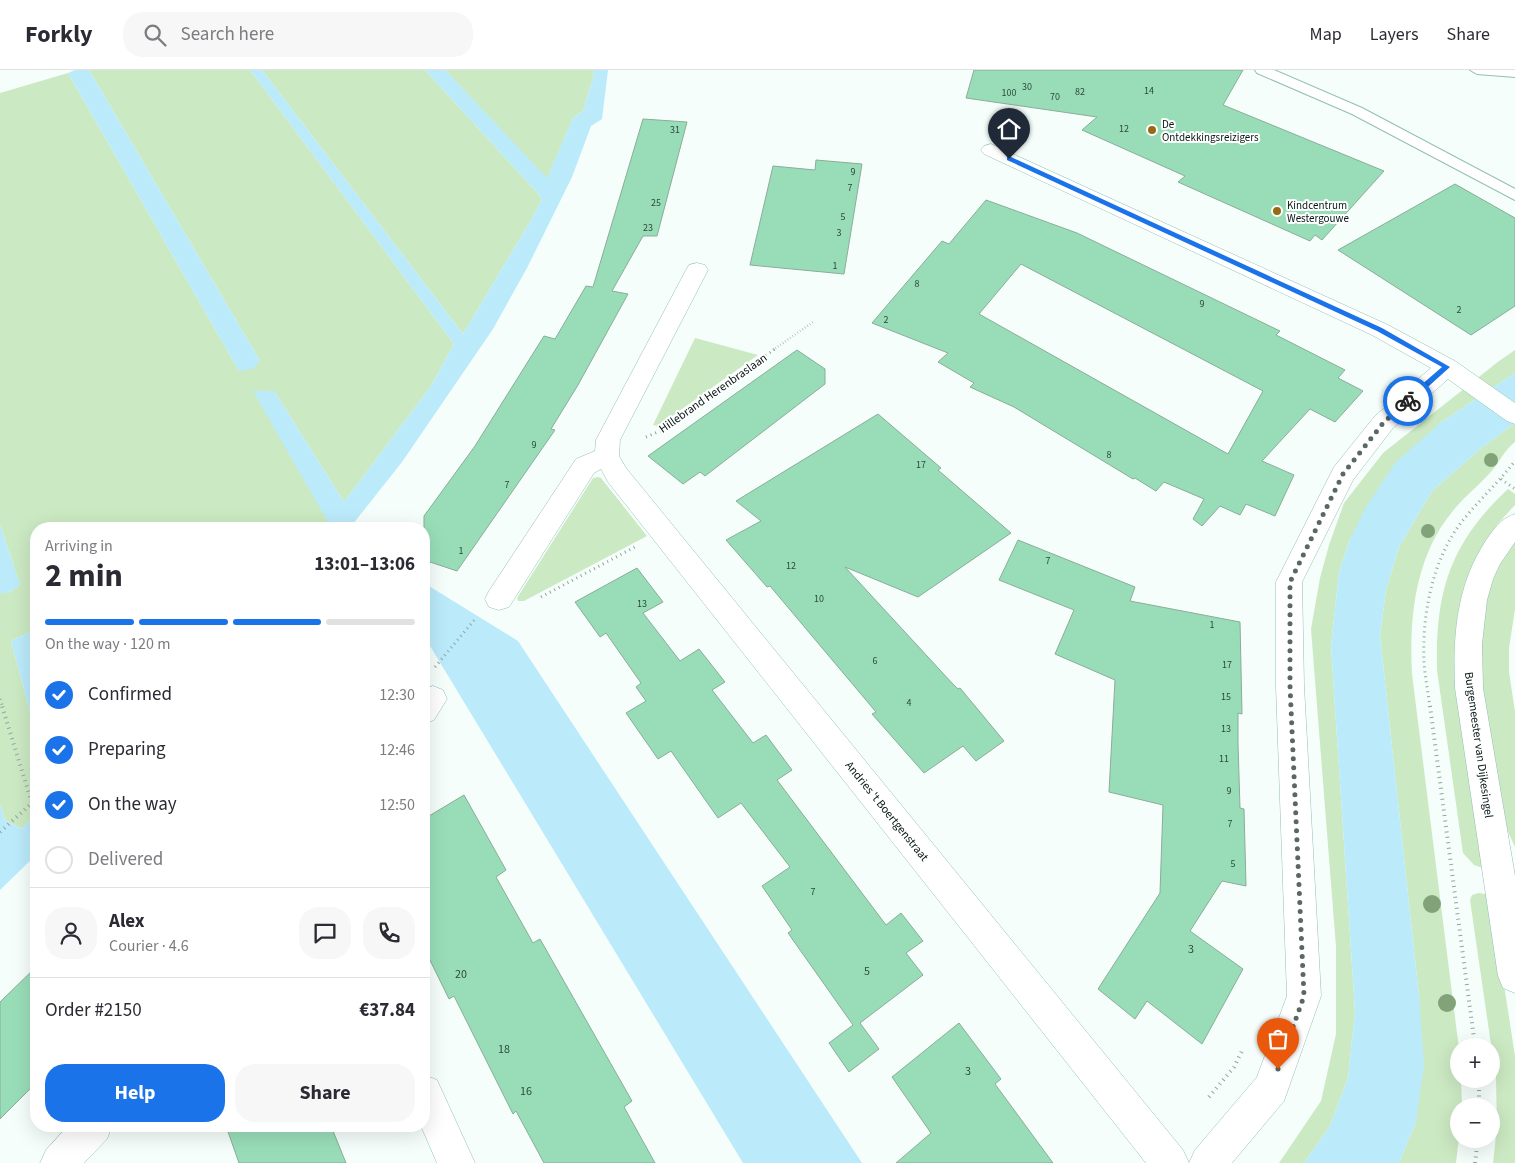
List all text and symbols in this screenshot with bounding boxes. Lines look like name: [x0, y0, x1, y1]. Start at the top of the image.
search box: [123, 12, 473, 57]
text: Forkly: [25, 17, 93, 52]
icon: search: [141, 21, 169, 49]
text: Search here: [181, 21, 274, 48]
text: Map: [1310, 22, 1342, 47]
text: Layers: [1370, 22, 1419, 47]
text: Share: [1447, 22, 1490, 47]
house number: 30: [1022, 80, 1032, 94]
house number: 14: [1144, 84, 1154, 98]
house number: 82: [1075, 85, 1085, 99]
house number: 100: [1002, 86, 1016, 100]
house number: 70: [1050, 90, 1060, 104]
pin: [988, 108, 1030, 159]
icon: home: [995, 115, 1023, 143]
place label: De Ontdekkingsreizigers: [1162, 117, 1259, 145]
house number: 12: [1119, 122, 1129, 136]
house number: 31: [670, 123, 680, 137]
marker: De Ontdekkingsreizigers: [1146, 124, 1158, 136]
house number: 9: [851, 165, 856, 179]
house number: 7: [848, 181, 853, 195]
house number: 25: [651, 196, 661, 210]
place label: Kindcentrum Westergouwe: [1287, 198, 1349, 226]
marker: Kindcentrum Westergouwe: [1271, 205, 1283, 217]
house number: 5: [841, 210, 846, 224]
house number: 23: [643, 221, 653, 235]
house number: 3: [837, 226, 842, 240]
house number: 1: [833, 259, 838, 273]
house number: 8: [915, 277, 920, 291]
house number: 9: [1200, 297, 1205, 311]
house number: 2: [1457, 303, 1462, 317]
house number: 2: [884, 313, 889, 327]
street label: Hillebrand Herenbraslaan: [656, 350, 771, 437]
courier: [1383, 376, 1433, 426]
icon: bike: [1394, 387, 1422, 415]
house number: 9: [532, 438, 537, 452]
house number: 8: [1107, 448, 1112, 462]
house number: 17: [916, 458, 926, 472]
house number: 7: [505, 478, 510, 492]
text: Arriving in: [45, 535, 113, 557]
house number: 1: [459, 544, 464, 558]
text: 13:01–13:06: [314, 551, 415, 578]
text: 2 min: [45, 553, 123, 599]
house number: 7: [1046, 554, 1051, 568]
house number: 12: [786, 559, 796, 573]
house number: 10: [814, 592, 824, 606]
house number: 13: [637, 597, 647, 611]
house number: 1: [1210, 618, 1215, 632]
text: On the way · 120 m: [45, 633, 170, 655]
house number: 6: [873, 654, 878, 668]
house number: 17: [1222, 658, 1232, 672]
street label: Burgemeester van Dijkesingel: [1460, 671, 1497, 819]
icon: check: [45, 681, 73, 709]
text: Confirmed: [88, 681, 172, 708]
text: 12:30: [379, 684, 415, 706]
house number: 15: [1221, 690, 1231, 704]
house number: 4: [907, 696, 912, 710]
house number: 13: [1221, 722, 1231, 736]
icon: check: [45, 736, 73, 764]
text: Preparing: [88, 736, 166, 763]
text: 12:46: [379, 739, 415, 761]
house number: 11: [1219, 752, 1229, 766]
street label: Andries 't Boertgenstraat: [841, 758, 932, 865]
house number: 9: [1227, 784, 1232, 798]
icon: check: [45, 791, 73, 819]
text: On the way: [88, 791, 177, 818]
text: 12:50: [379, 794, 415, 816]
house number: 7: [1228, 817, 1233, 831]
text: Delivered: [88, 846, 163, 873]
house number: 5: [1231, 857, 1236, 871]
house number: 7: [811, 885, 816, 899]
button: person: [45, 907, 97, 959]
button: chat: [299, 907, 351, 959]
button: phone: [363, 907, 415, 959]
text: Alex: [109, 908, 145, 935]
text: Courier · 4.6: [109, 935, 189, 957]
house number: 3: [1188, 941, 1194, 958]
house number: 5: [864, 963, 870, 980]
house number: 20: [455, 966, 467, 983]
text: Order #2150: [45, 997, 142, 1024]
text: €37.84: [359, 997, 415, 1024]
pin: [1257, 1018, 1299, 1069]
icon: bag: [1264, 1025, 1292, 1053]
map controls: [1450, 1038, 1500, 1148]
button: +: [1450, 1038, 1500, 1088]
house number: 18: [498, 1041, 510, 1058]
house number: 3: [965, 1063, 971, 1080]
button: Help: [45, 1064, 225, 1122]
button: Share: [235, 1064, 415, 1122]
house number: 16: [520, 1083, 532, 1100]
button: −: [1450, 1098, 1500, 1148]

